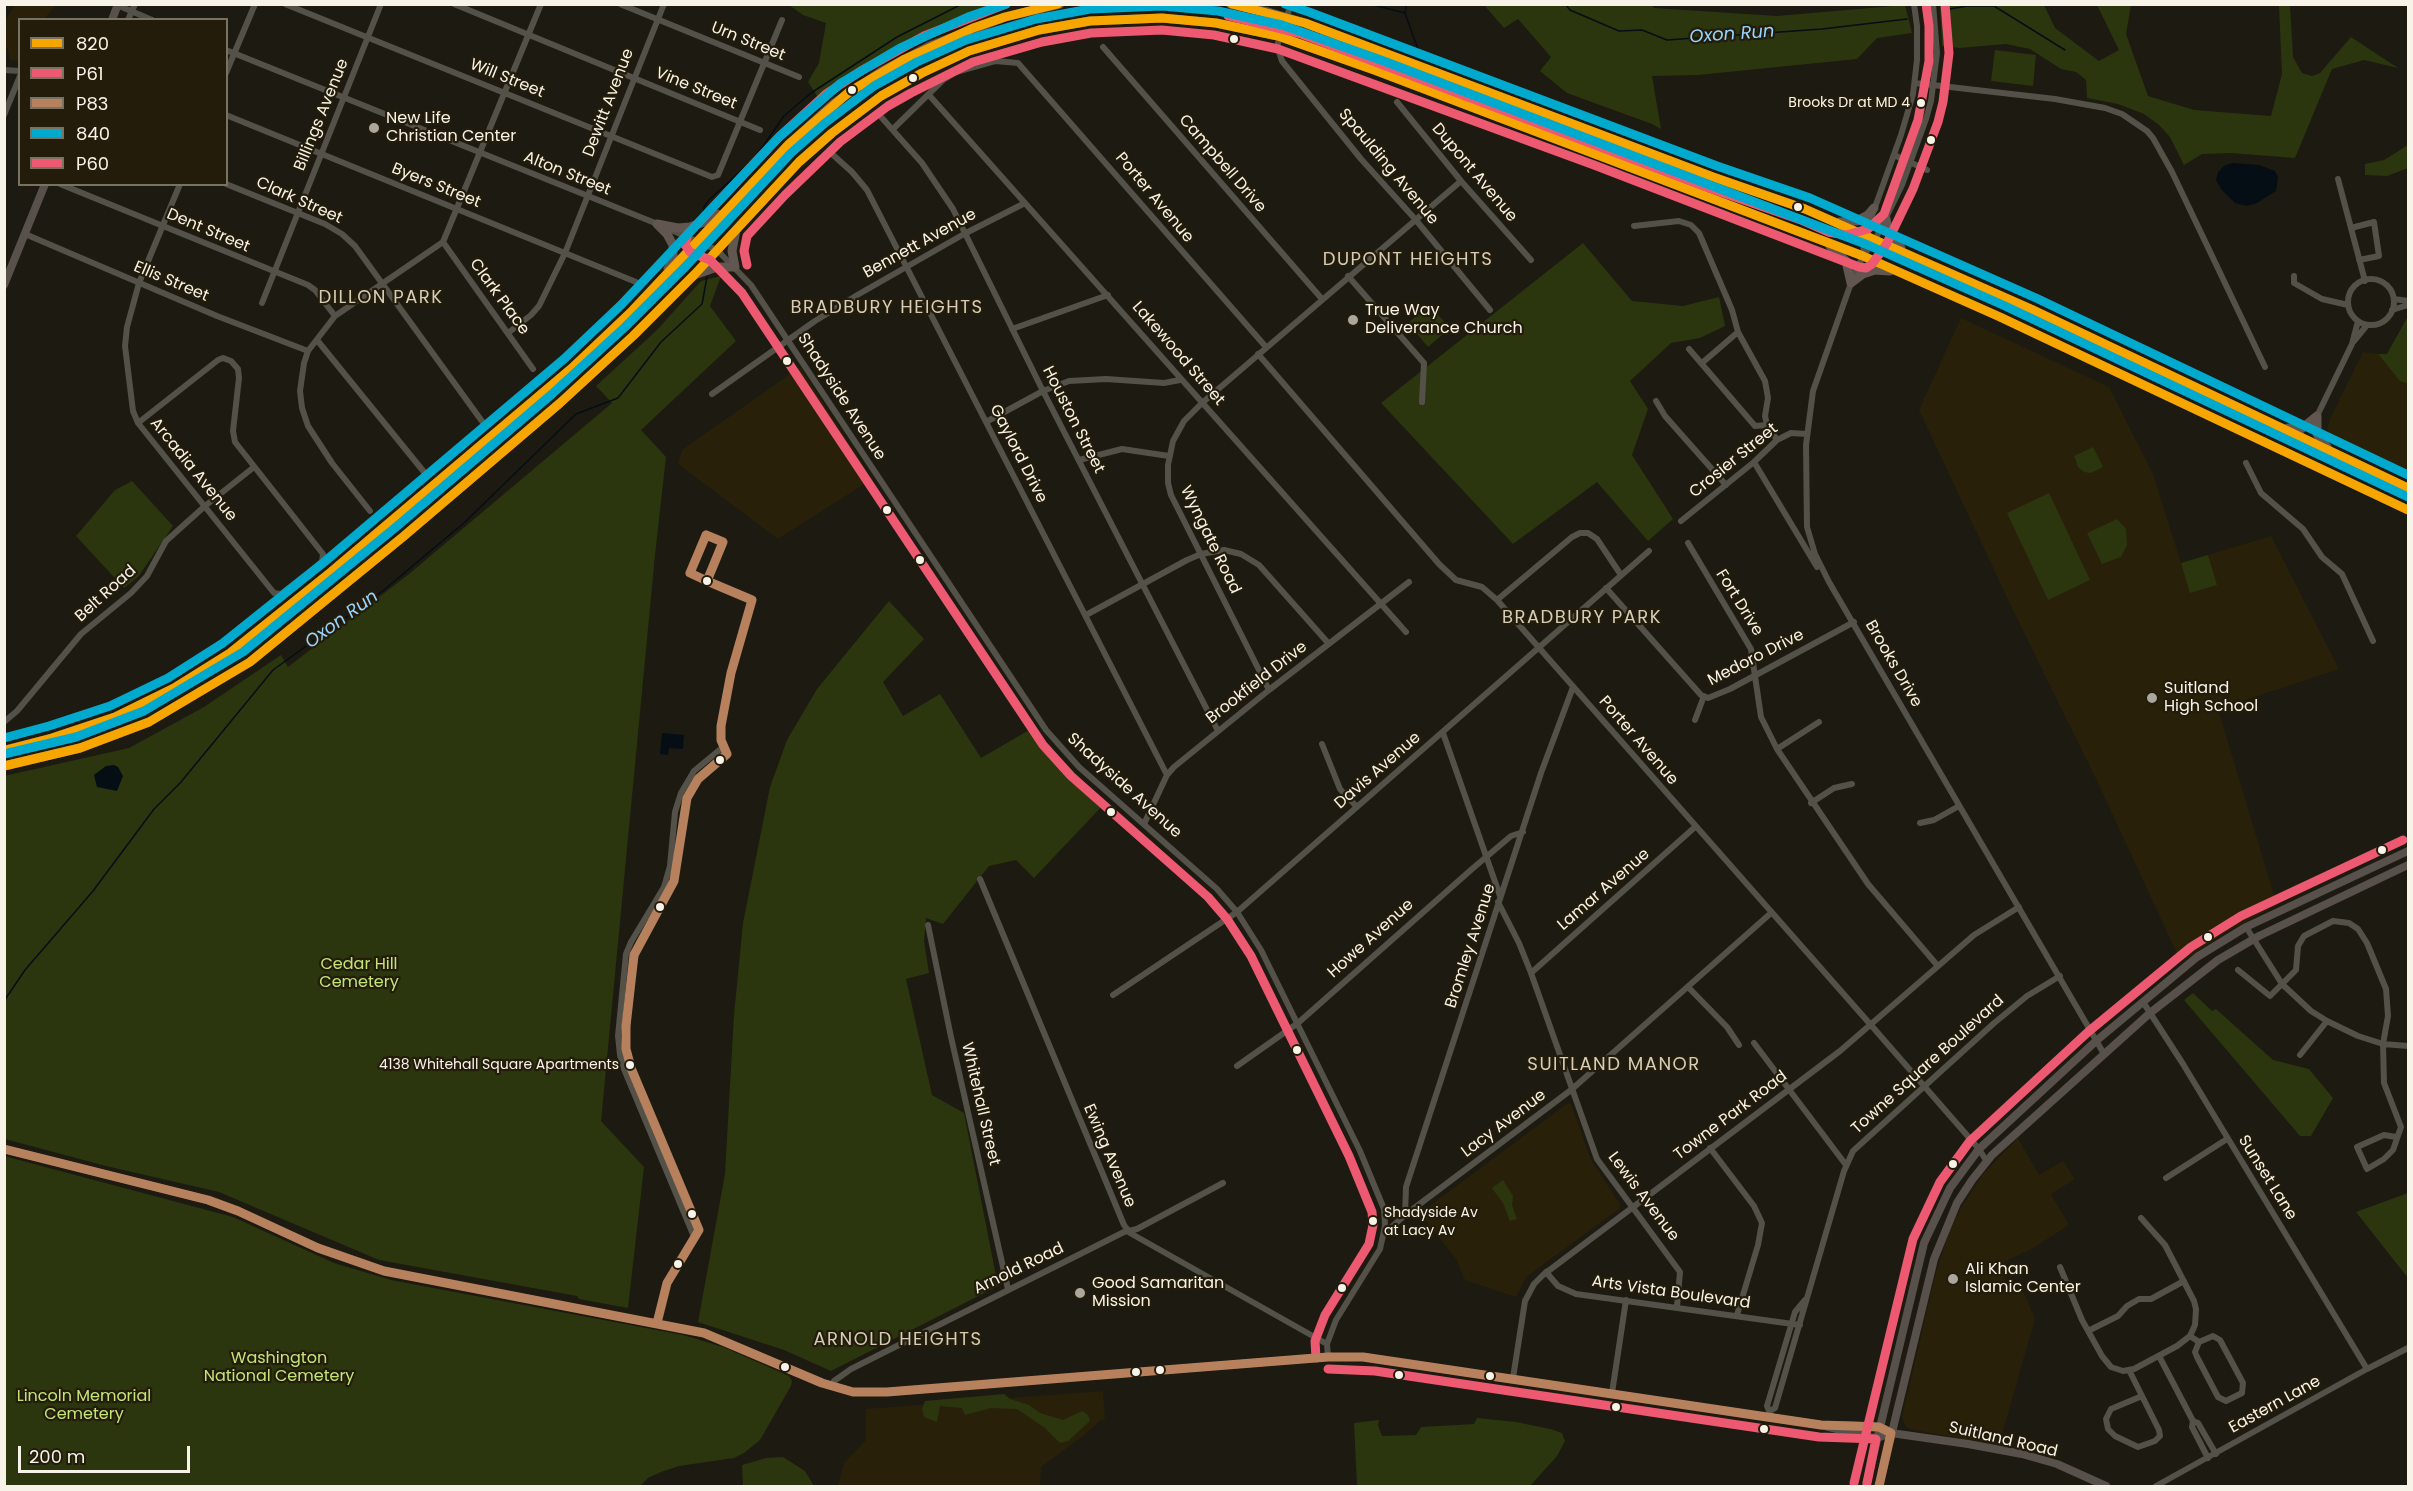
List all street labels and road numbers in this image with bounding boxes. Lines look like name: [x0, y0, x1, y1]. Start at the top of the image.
street label: Urn Street: [708, 18, 788, 66]
street label: Dewitt Avenue: [580, 46, 638, 160]
street label: Will Street: [467, 55, 547, 103]
street label: Billings Avenue: [291, 56, 353, 174]
street label: Vine Street: [653, 64, 739, 114]
street label: Spaulding Avenue: [1334, 105, 1442, 229]
street label: Campbell Drive: [1174, 111, 1270, 217]
street label: Dupont Avenue: [1427, 120, 1521, 226]
street label: Alton Street: [521, 148, 613, 200]
street label: Porter Avenue: [1111, 149, 1197, 247]
street label: Byers Street: [389, 159, 483, 213]
street label: Clark Street: [253, 173, 345, 229]
street label: Dent Street: [164, 205, 252, 257]
street label: Bennett Avenue: [860, 205, 980, 283]
street label: Clark Place: [465, 255, 533, 339]
street label: Ellis Street: [131, 258, 211, 306]
street label: Lakewood Street: [1128, 298, 1228, 410]
street label: Shadyside Avenue: [793, 330, 889, 464]
street label: Houston Street: [1038, 363, 1108, 477]
street label: Gaylord Drive: [985, 402, 1051, 506]
street label: Arcadia Avenue: [146, 415, 240, 525]
street label: Crosier Street: [1686, 420, 1782, 502]
street label: Wyngate Road: [1175, 483, 1245, 597]
street label: Belt Road: [72, 562, 140, 626]
street label: Fort Drive: [1711, 566, 1767, 640]
street label: Brooks Drive: [1860, 617, 1926, 711]
street label: Medoro Drive: [1705, 626, 1807, 690]
street label: Brookfield Drive: [1203, 638, 1311, 728]
street label: Porter Avenue: [1594, 693, 1682, 789]
street label: Davis Avenue: [1331, 728, 1425, 814]
street label: Shadyside Avenue: [1063, 729, 1185, 843]
street label: Lamar Avenue: [1554, 845, 1654, 935]
street label: Bromley Avenue: [1442, 881, 1500, 1011]
street label: Howe Avenue: [1324, 895, 1418, 983]
street label: Towne Square Boulevard: [1848, 991, 2008, 1139]
street label: Whitehall Street: [957, 1041, 1003, 1167]
street label: Towne Park Road: [1671, 1067, 1791, 1165]
street label: Lacy Avenue: [1458, 1086, 1550, 1162]
street label: Ewing Avenue: [1079, 1101, 1139, 1211]
street label: Sunset Lane: [2233, 1132, 2301, 1224]
street label: Lewis Avenue: [1603, 1149, 1683, 1245]
street label: Arnold Road: [971, 1239, 1067, 1299]
street label: Arts Vista Boulevard: [1590, 1272, 1752, 1314]
street label: Eastern Lane: [2226, 1372, 2324, 1438]
street label: Suitland Road: [1947, 1418, 2059, 1462]

